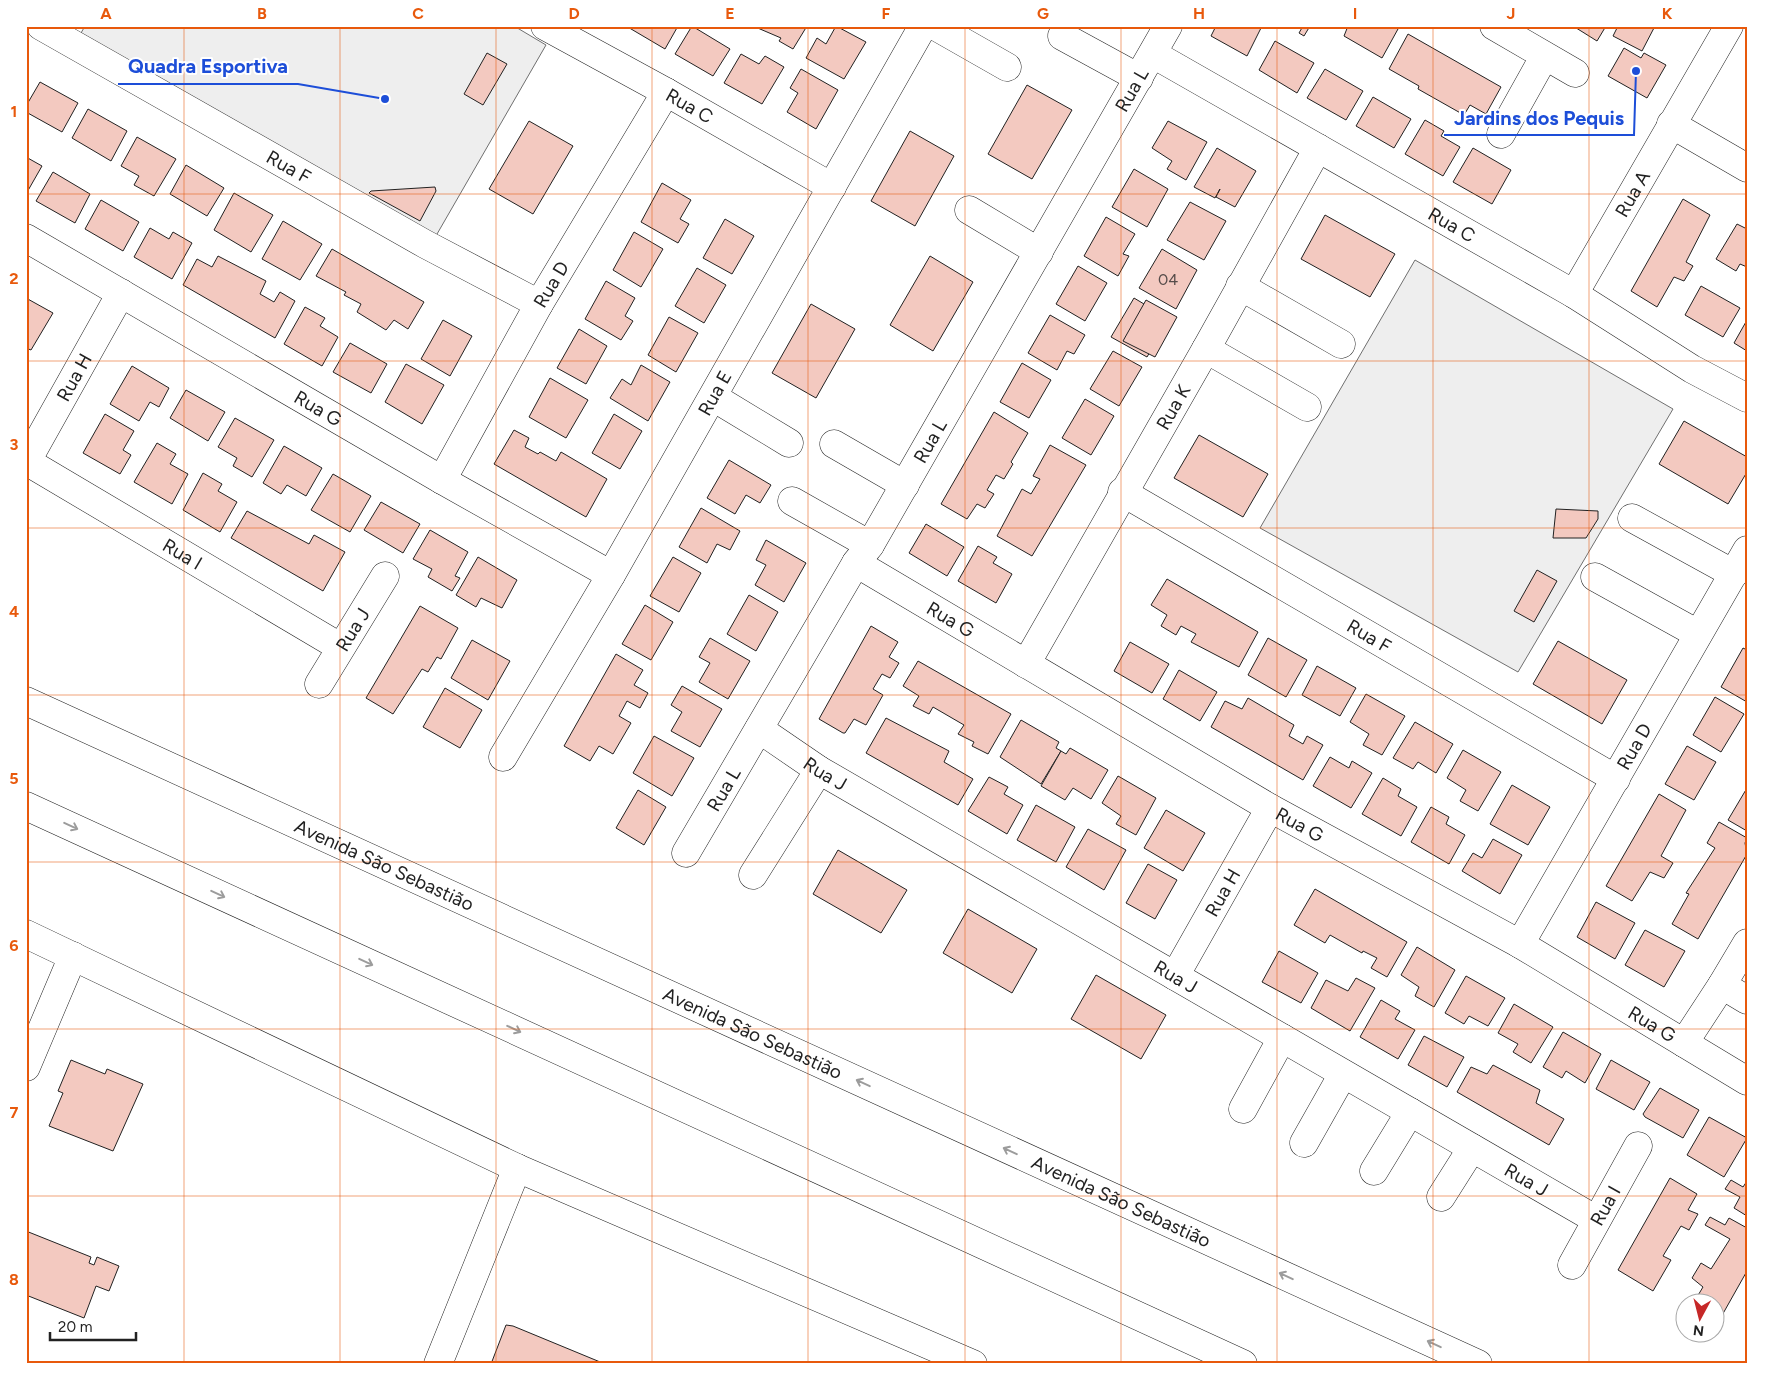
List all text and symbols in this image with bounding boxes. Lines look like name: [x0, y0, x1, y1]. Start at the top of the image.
text: A: [100, 4, 112, 23]
text: B: [257, 4, 267, 23]
text: C: [412, 4, 424, 23]
text: D: [568, 4, 580, 23]
text: E: [725, 4, 735, 23]
text: F: [882, 4, 891, 23]
text: G: [1037, 4, 1049, 23]
text: H: [1193, 4, 1205, 23]
text: I: [1353, 4, 1357, 23]
text: J: [1507, 4, 1515, 23]
text: K: [1662, 4, 1673, 23]
callout: Quadra Esportiva: [118, 49, 298, 84]
text: Quadra Esportiva: [128, 54, 288, 78]
street label: Rua L: [1110, 64, 1154, 116]
street label: Rua C: [662, 83, 717, 129]
callout: Jardins dos Pequis: [1444, 100, 1634, 135]
text: 1: [11, 102, 17, 121]
text: Jardins dos Pequis: [1454, 106, 1624, 130]
street label: Rua F: [262, 145, 315, 189]
street label: Rua A: [1610, 166, 1655, 221]
street label: Rua C: [1424, 202, 1480, 247]
street label: Rua D: [529, 257, 574, 312]
text: 2: [9, 269, 19, 288]
house number: 04: [1158, 270, 1178, 289]
street label: Rua H: [52, 350, 97, 405]
street label: Rua E: [693, 367, 737, 420]
street label: Rua K: [1151, 380, 1196, 434]
street label: Rua G: [290, 386, 346, 431]
street label: Rua L: [909, 415, 952, 467]
text: 3: [10, 435, 19, 454]
street label: Rua I: [158, 534, 206, 575]
street label: Rua G: [922, 596, 978, 642]
text: 4: [9, 602, 19, 621]
street label: Rua J: [331, 604, 375, 656]
street label: Rua F: [1343, 614, 1395, 658]
street label: Rua D: [1612, 719, 1657, 774]
street label: Rua J: [799, 752, 851, 796]
street label: Rua L: [702, 763, 746, 815]
text: 5: [9, 769, 19, 788]
street label: Rua G: [1272, 802, 1328, 847]
street label: Avenida São Sebastião: [291, 814, 477, 916]
one-way arrow: [63, 822, 78, 832]
street label: Rua H: [1200, 865, 1245, 921]
one-way arrow: [210, 890, 225, 899]
text: 6: [9, 936, 19, 955]
street label: Rua J: [1150, 955, 1202, 999]
one-way arrow: [358, 957, 373, 967]
street label: Avenida São Sebastião: [659, 982, 846, 1084]
street label: Rua G: [1624, 1001, 1680, 1047]
one-way arrow: [506, 1025, 521, 1035]
one-way arrow: [856, 1078, 871, 1088]
text: 7: [10, 1103, 19, 1122]
one-way arrow: [1003, 1145, 1018, 1155]
street label: Avenida São Sebastião: [1028, 1151, 1214, 1252]
street label: Rua J: [1500, 1158, 1552, 1201]
street label: Rua I: [1585, 1182, 1626, 1230]
text: 8: [9, 1270, 19, 1289]
one-way arrow: [1279, 1271, 1294, 1280]
north arrow: [1676, 1292, 1726, 1342]
scale bar: [50, 1310, 136, 1342]
text: 20 m: [58, 1318, 92, 1336]
text: N: [1692, 1321, 1705, 1340]
one-way arrow: [1426, 1338, 1441, 1348]

